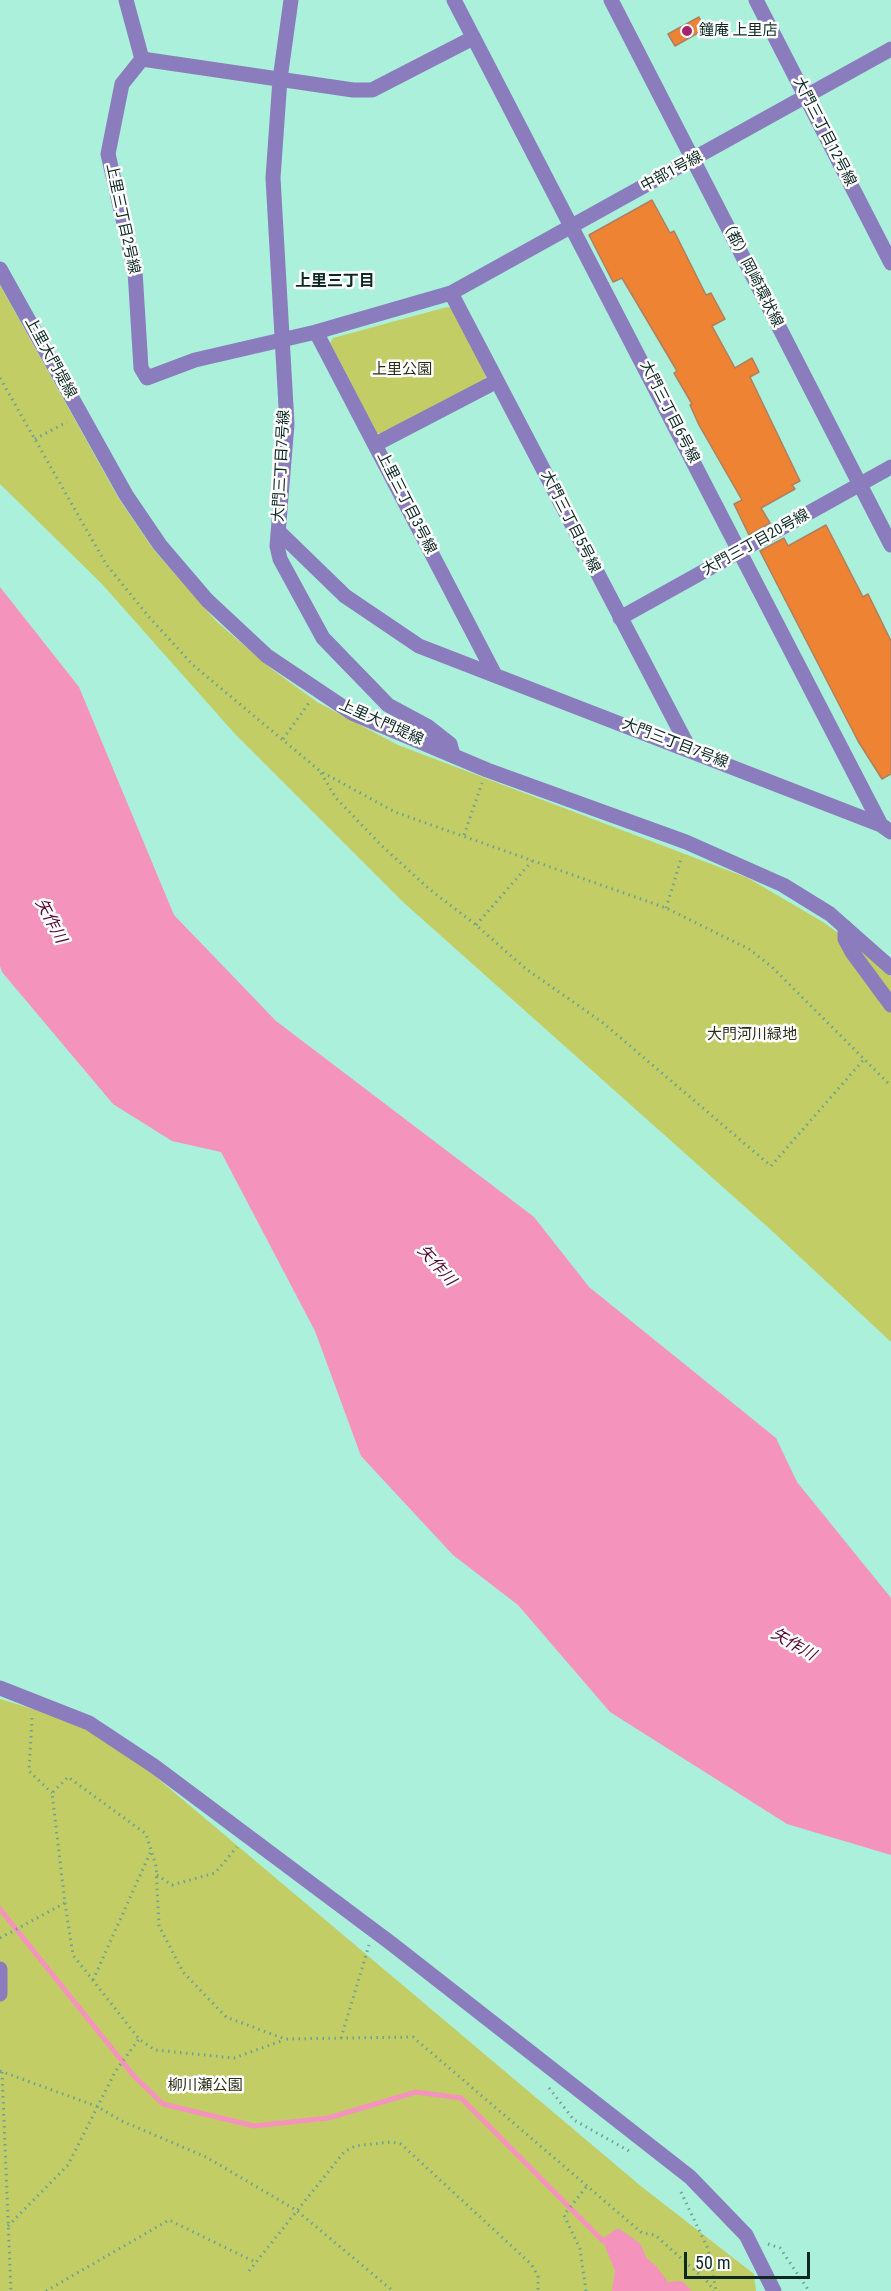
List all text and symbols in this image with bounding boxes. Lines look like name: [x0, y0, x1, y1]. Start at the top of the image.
place label: 鐘庵 上里店: [699, 22, 777, 40]
marker: 鐘庵 上里店: [680, 24, 694, 38]
street label: 大門三丁目12号線: [789, 75, 859, 189]
street label: 中部1号線: [638, 148, 706, 196]
street label: 上里三丁目2号線: [102, 162, 142, 276]
street label: （都）岡崎環状線: [716, 215, 786, 331]
district label: 上里三丁目: [295, 272, 375, 292]
street label: 上里大門堤線: [20, 314, 80, 402]
street label: 大門三丁目6号線: [635, 358, 703, 466]
park label: 上里公園: [372, 361, 432, 379]
street label: 大門三丁目7号線: [270, 409, 294, 523]
street label: 上里三丁目3号線: [372, 449, 440, 557]
street label: 大門三丁目5号線: [536, 468, 604, 576]
street label: 大門三丁目20号線: [699, 506, 813, 580]
street label: 上里大門堤線: [336, 696, 426, 750]
street label: 大門三丁目7号線: [619, 715, 731, 773]
water label: 矢作川: [30, 895, 70, 947]
park label: 大門河川緑地: [707, 1026, 797, 1044]
water label: 矢作川: [413, 1242, 459, 1290]
water label: 矢作川: [767, 1625, 819, 1665]
park label: 柳川瀬公園: [168, 2077, 242, 2095]
scale bar: [687, 2240, 813, 2278]
text: 50 m: [695, 2252, 730, 2273]

